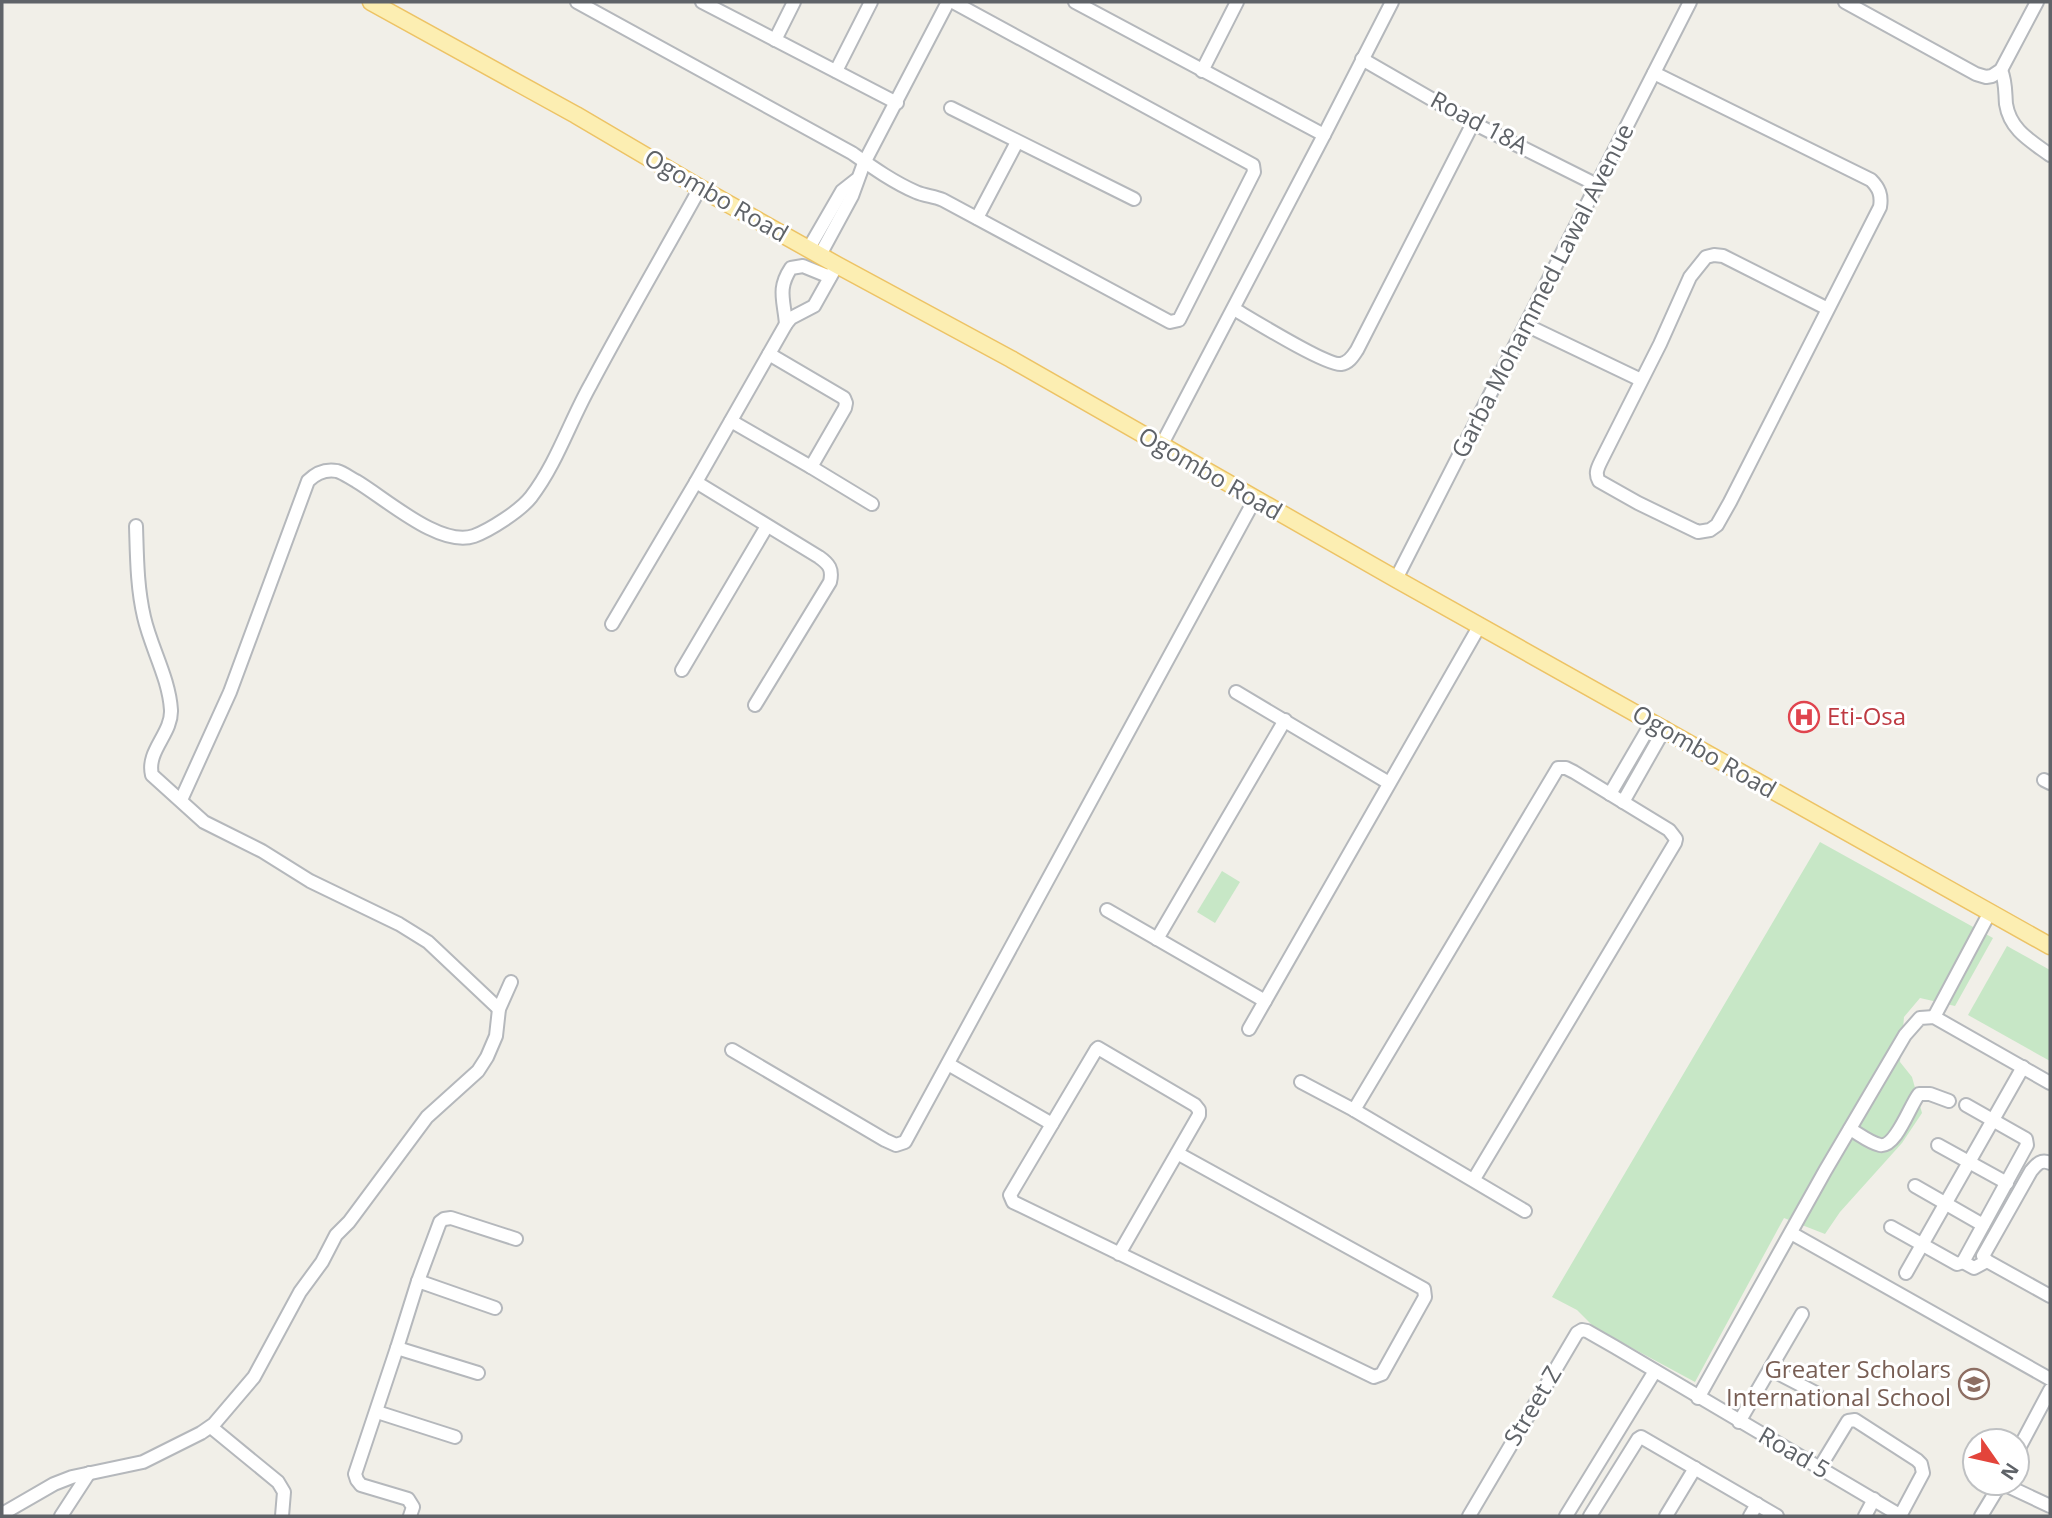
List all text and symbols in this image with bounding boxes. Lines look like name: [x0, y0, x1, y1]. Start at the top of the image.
street label: Road 18A: [1425, 82, 1535, 162]
street label: Garba Mohammed Lawal Avenue: [1443, 117, 1641, 463]
street label: Ogombo Road: [639, 140, 795, 249]
street label: Ogombo Road: [1133, 418, 1289, 527]
street label: Ogombo Road: [1627, 696, 1783, 805]
place label: Eti-Osa: [1827, 699, 1906, 732]
hospital icon: Eti-Osa: [1787, 700, 1821, 734]
place label: Greater Scholars International School: [1726, 1352, 1951, 1413]
street label: Street Z: [1495, 1359, 1568, 1451]
school or university icon: Greater Scholars International School: [1957, 1367, 1991, 1401]
street label: Road 5: [1753, 1418, 1836, 1485]
north arrow: [1961, 1427, 2031, 1497]
text: N: [1995, 1458, 2025, 1485]

